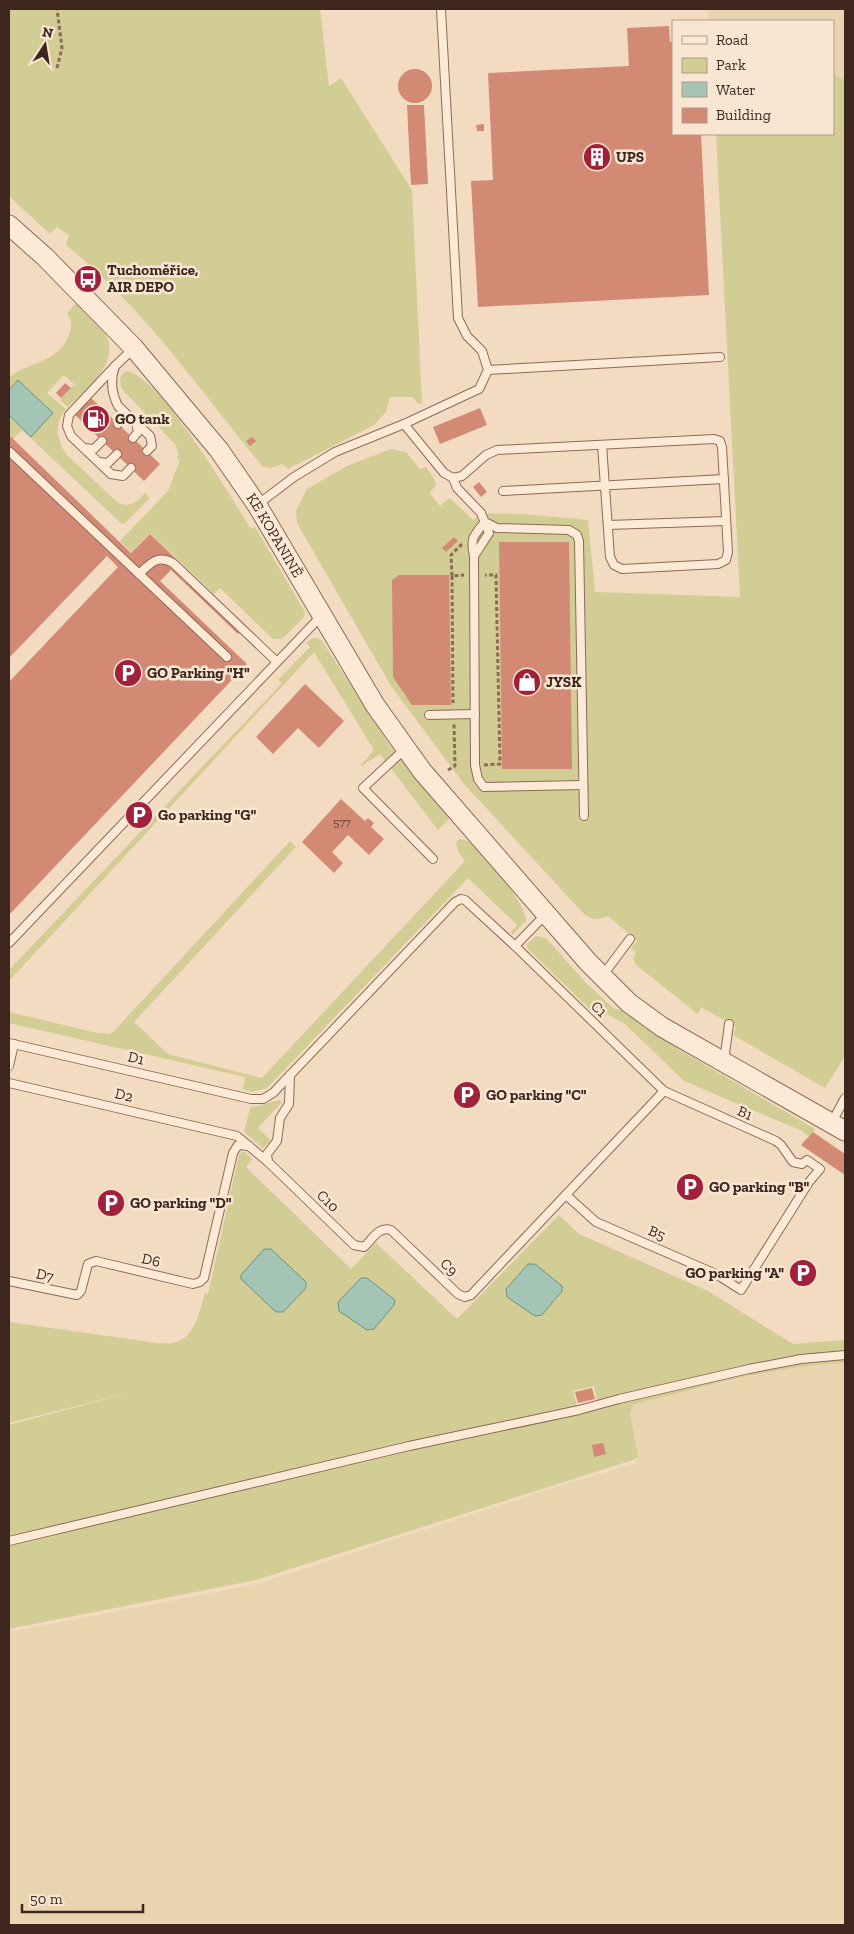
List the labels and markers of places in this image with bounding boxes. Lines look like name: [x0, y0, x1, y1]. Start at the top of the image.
building icon: UPS: [582, 142, 612, 172]
place label: UPS: [616, 148, 644, 166]
place label: Tuchoměřice, AIR DEPO: [107, 261, 198, 296]
bus stop icon: Tuchoměřice, AIR DEPO: [73, 264, 103, 294]
fuel station icon: GO tank: [81, 404, 111, 434]
place label: GO tank: [115, 410, 170, 428]
parking icon: GO Parking "H": [113, 658, 143, 688]
place label: GO Parking "H": [147, 664, 250, 682]
shop icon: JYSK: [512, 667, 542, 697]
place label: JYSK: [546, 673, 581, 691]
parking icon: Go parking "G": [124, 800, 154, 830]
place label: Go parking "G": [158, 806, 257, 824]
parking icon: GO parking "C": [452, 1080, 482, 1110]
place label: GO parking "C": [486, 1086, 587, 1104]
parking icon: GO parking "B": [675, 1172, 705, 1202]
place label: GO parking "B": [709, 1178, 810, 1196]
parking icon: GO parking "D": [96, 1188, 126, 1218]
place label: GO parking "D": [130, 1194, 232, 1212]
parking icon: GO parking "A": [788, 1258, 818, 1288]
place label: GO parking "A": [685, 1264, 784, 1282]

